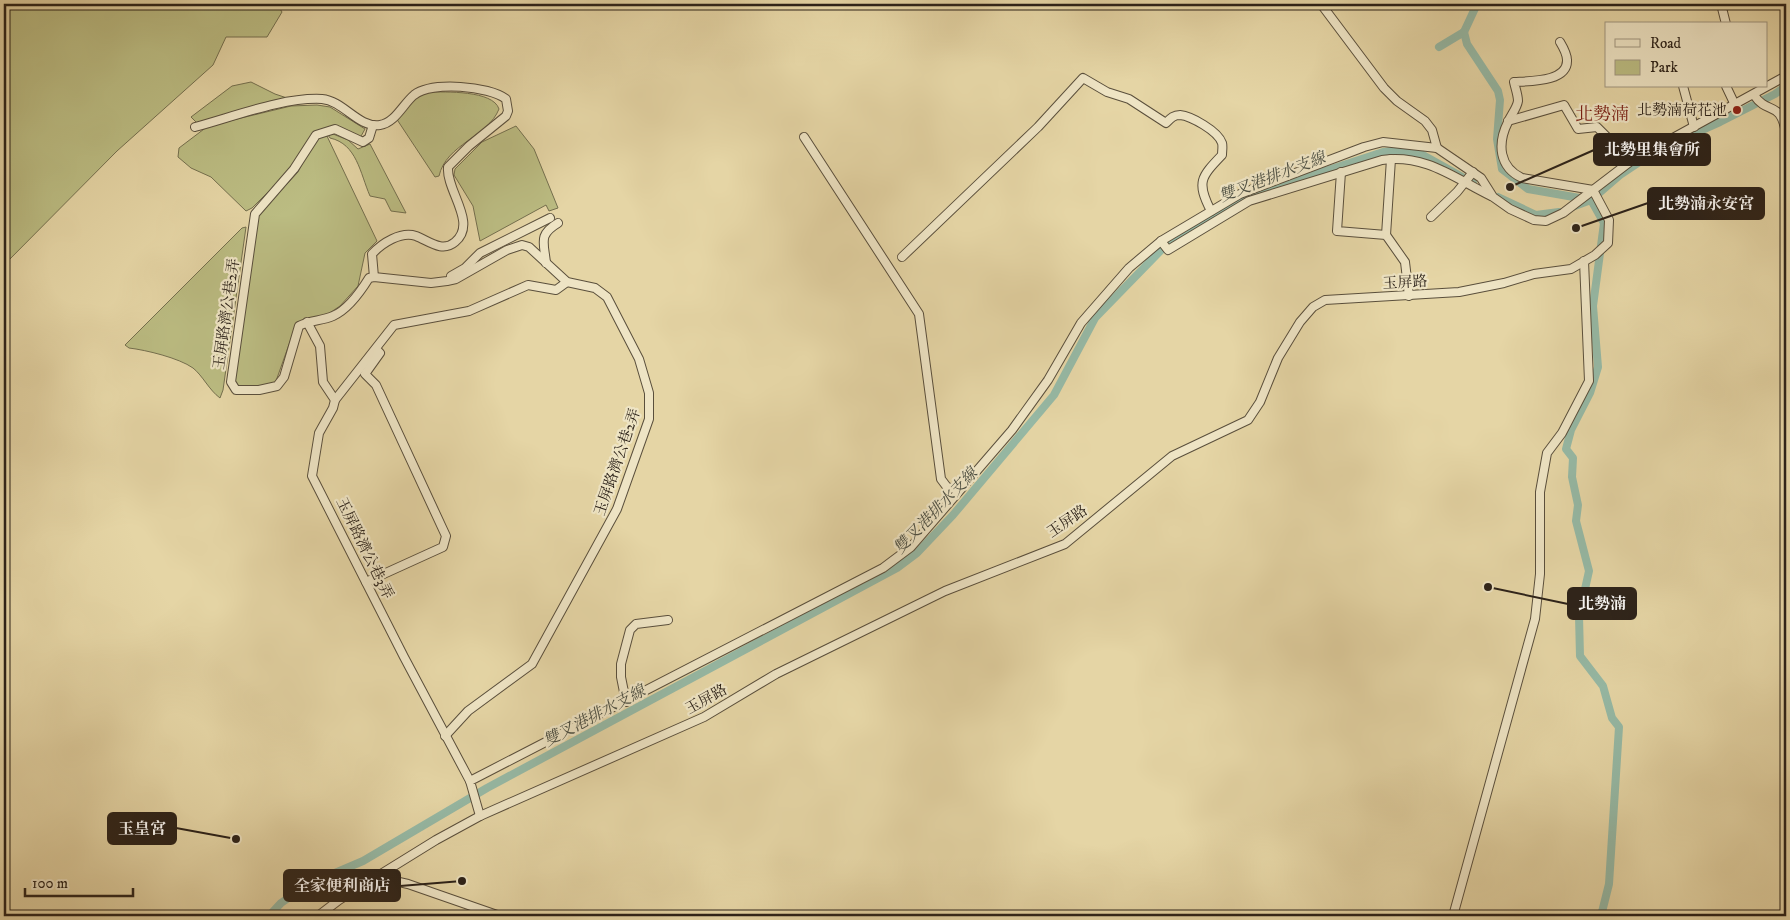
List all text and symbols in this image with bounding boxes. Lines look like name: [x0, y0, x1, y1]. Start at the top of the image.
legend: [1605, 22, 1768, 88]
text: Road: [1650, 34, 1682, 53]
text: Park: [1650, 58, 1679, 77]
place label: 北勢湳荷花池: [1637, 101, 1727, 120]
district label: 北勢湳: [1575, 104, 1629, 126]
marker: 北勢湳荷花池: [1731, 104, 1743, 116]
callout: 北勢里集會所: [1594, 134, 1710, 165]
text: 北勢里集會所: [1604, 140, 1700, 160]
water label: 雙叉港排水支線: [1216, 147, 1330, 206]
callout: 北勢湳永安宮: [1648, 188, 1764, 219]
text: 北勢湳永安宮: [1658, 194, 1754, 214]
street label: 玉屏路濟公巷2弄: [209, 257, 244, 371]
street label: 玉屏路: [1382, 272, 1428, 293]
street label: 玉屏路濟公巷2弄: [590, 406, 645, 518]
water label: 雙叉港排水支線: [890, 462, 983, 558]
street label: 玉屏路濟公巷3弄: [332, 494, 397, 602]
street label: 玉屏路: [1043, 501, 1091, 542]
callout: 北勢湳: [1568, 588, 1636, 619]
text: 北勢湳: [1578, 594, 1626, 614]
water label: 雙叉港排水支線: [540, 680, 650, 751]
street label: 玉屏路: [682, 680, 731, 719]
callout: 玉皇宮: [108, 813, 176, 844]
text: 玉皇宮: [118, 819, 166, 839]
scale bar: [25, 865, 132, 897]
callout: 全家便利商店: [284, 870, 400, 901]
text: 100 m: [32, 874, 68, 893]
text: 全家便利商店: [294, 876, 390, 896]

